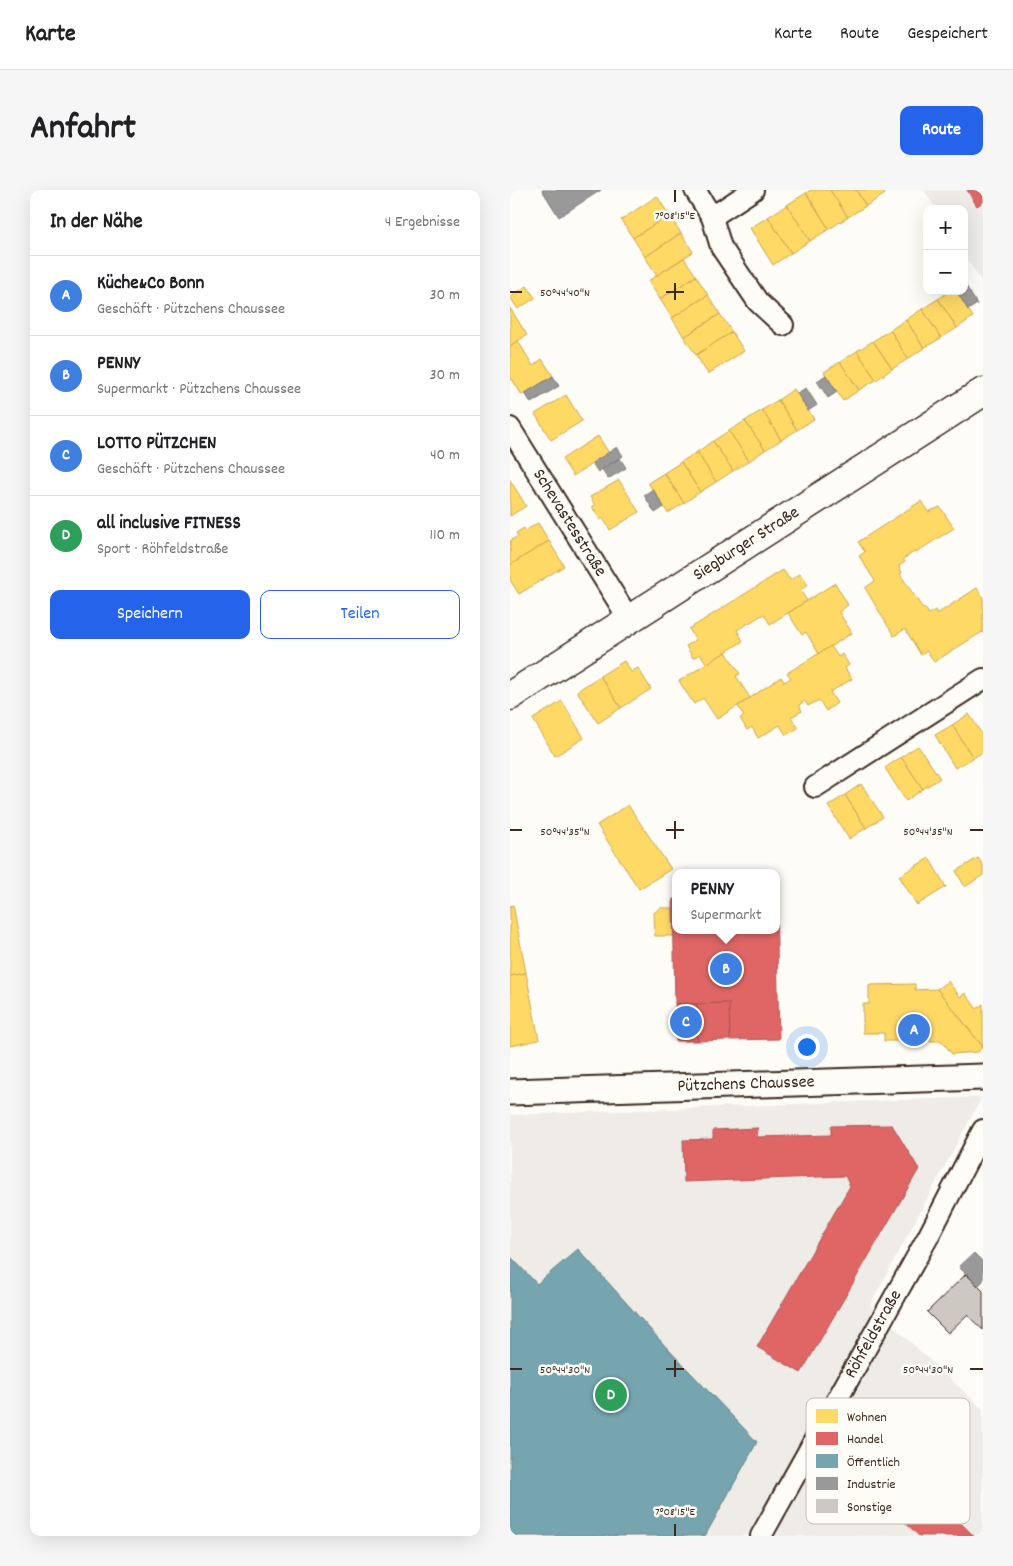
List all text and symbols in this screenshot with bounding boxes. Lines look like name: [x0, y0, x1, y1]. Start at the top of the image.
text: Karte: [25, 18, 76, 52]
text: Karte: [774, 22, 812, 47]
text: Route: [840, 22, 879, 47]
text: Gespeichert: [907, 22, 988, 47]
text: Anfahrt: [30, 105, 136, 155]
button: Route: [900, 106, 983, 155]
map controls: [923, 205, 968, 295]
button: +: [923, 205, 968, 250]
text: In der Nähe: [50, 208, 142, 238]
text: 7°08'15"E: [655, 208, 696, 225]
text: 4 Ergebnisse: [385, 211, 460, 234]
button: −: [923, 250, 968, 295]
text: Küche&Co Bonn: [97, 271, 204, 298]
text: A: [62, 284, 70, 307]
text: 30 m: [430, 284, 460, 307]
text: 50°44'40"N: [540, 285, 590, 302]
text: Geschäft · Pützchens Chaussee: [97, 298, 285, 321]
text: PENNY: [97, 351, 140, 378]
text: B: [62, 364, 70, 387]
text: 30 m: [430, 364, 460, 387]
text: Supermarkt · Pützchens Chaussee: [97, 378, 301, 401]
text: LOTTO PÜTZCHEN: [97, 431, 216, 458]
text: C: [62, 444, 70, 467]
text: 40 m: [430, 444, 460, 467]
text: Geschäft · Pützchens Chaussee: [97, 458, 285, 481]
street label: Schevastesstraße: [526, 464, 612, 582]
street label: Siegburger Straße: [688, 500, 805, 588]
text: all inclusive FITNESS: [97, 511, 241, 538]
text: D: [62, 524, 70, 547]
text: 110 m: [430, 524, 460, 547]
text: Sport · Röhfeldstraße: [97, 538, 228, 561]
button: Speichern: [50, 590, 250, 639]
button: Teilen: [260, 590, 460, 639]
text: 50°44'35"N: [540, 824, 590, 841]
text: 50°44'35"N: [903, 824, 953, 841]
popup: [672, 869, 780, 934]
text: PENNY: [690, 877, 733, 904]
text: Supermarkt: [690, 904, 762, 927]
pin: B: [710, 950, 742, 988]
pin: C: [670, 1003, 702, 1041]
pin: A: [898, 1011, 930, 1049]
your location: [794, 1034, 820, 1060]
street label: Pützchens Chaussee: [677, 1070, 815, 1099]
street label: Röhfeldstraße: [839, 1285, 908, 1383]
text: 50°44'30"N: [540, 1362, 590, 1379]
text: 50°44'30"N: [903, 1362, 953, 1379]
pin: D: [595, 1376, 627, 1414]
legend: [806, 1398, 970, 1524]
text: Wohnen: [847, 1408, 887, 1428]
text: Handel: [847, 1430, 884, 1450]
text: Öffentlich: [847, 1453, 900, 1473]
text: Industrie: [847, 1475, 895, 1495]
text: Sonstige: [847, 1498, 892, 1518]
text: 7°08'15"E: [655, 1504, 696, 1521]

